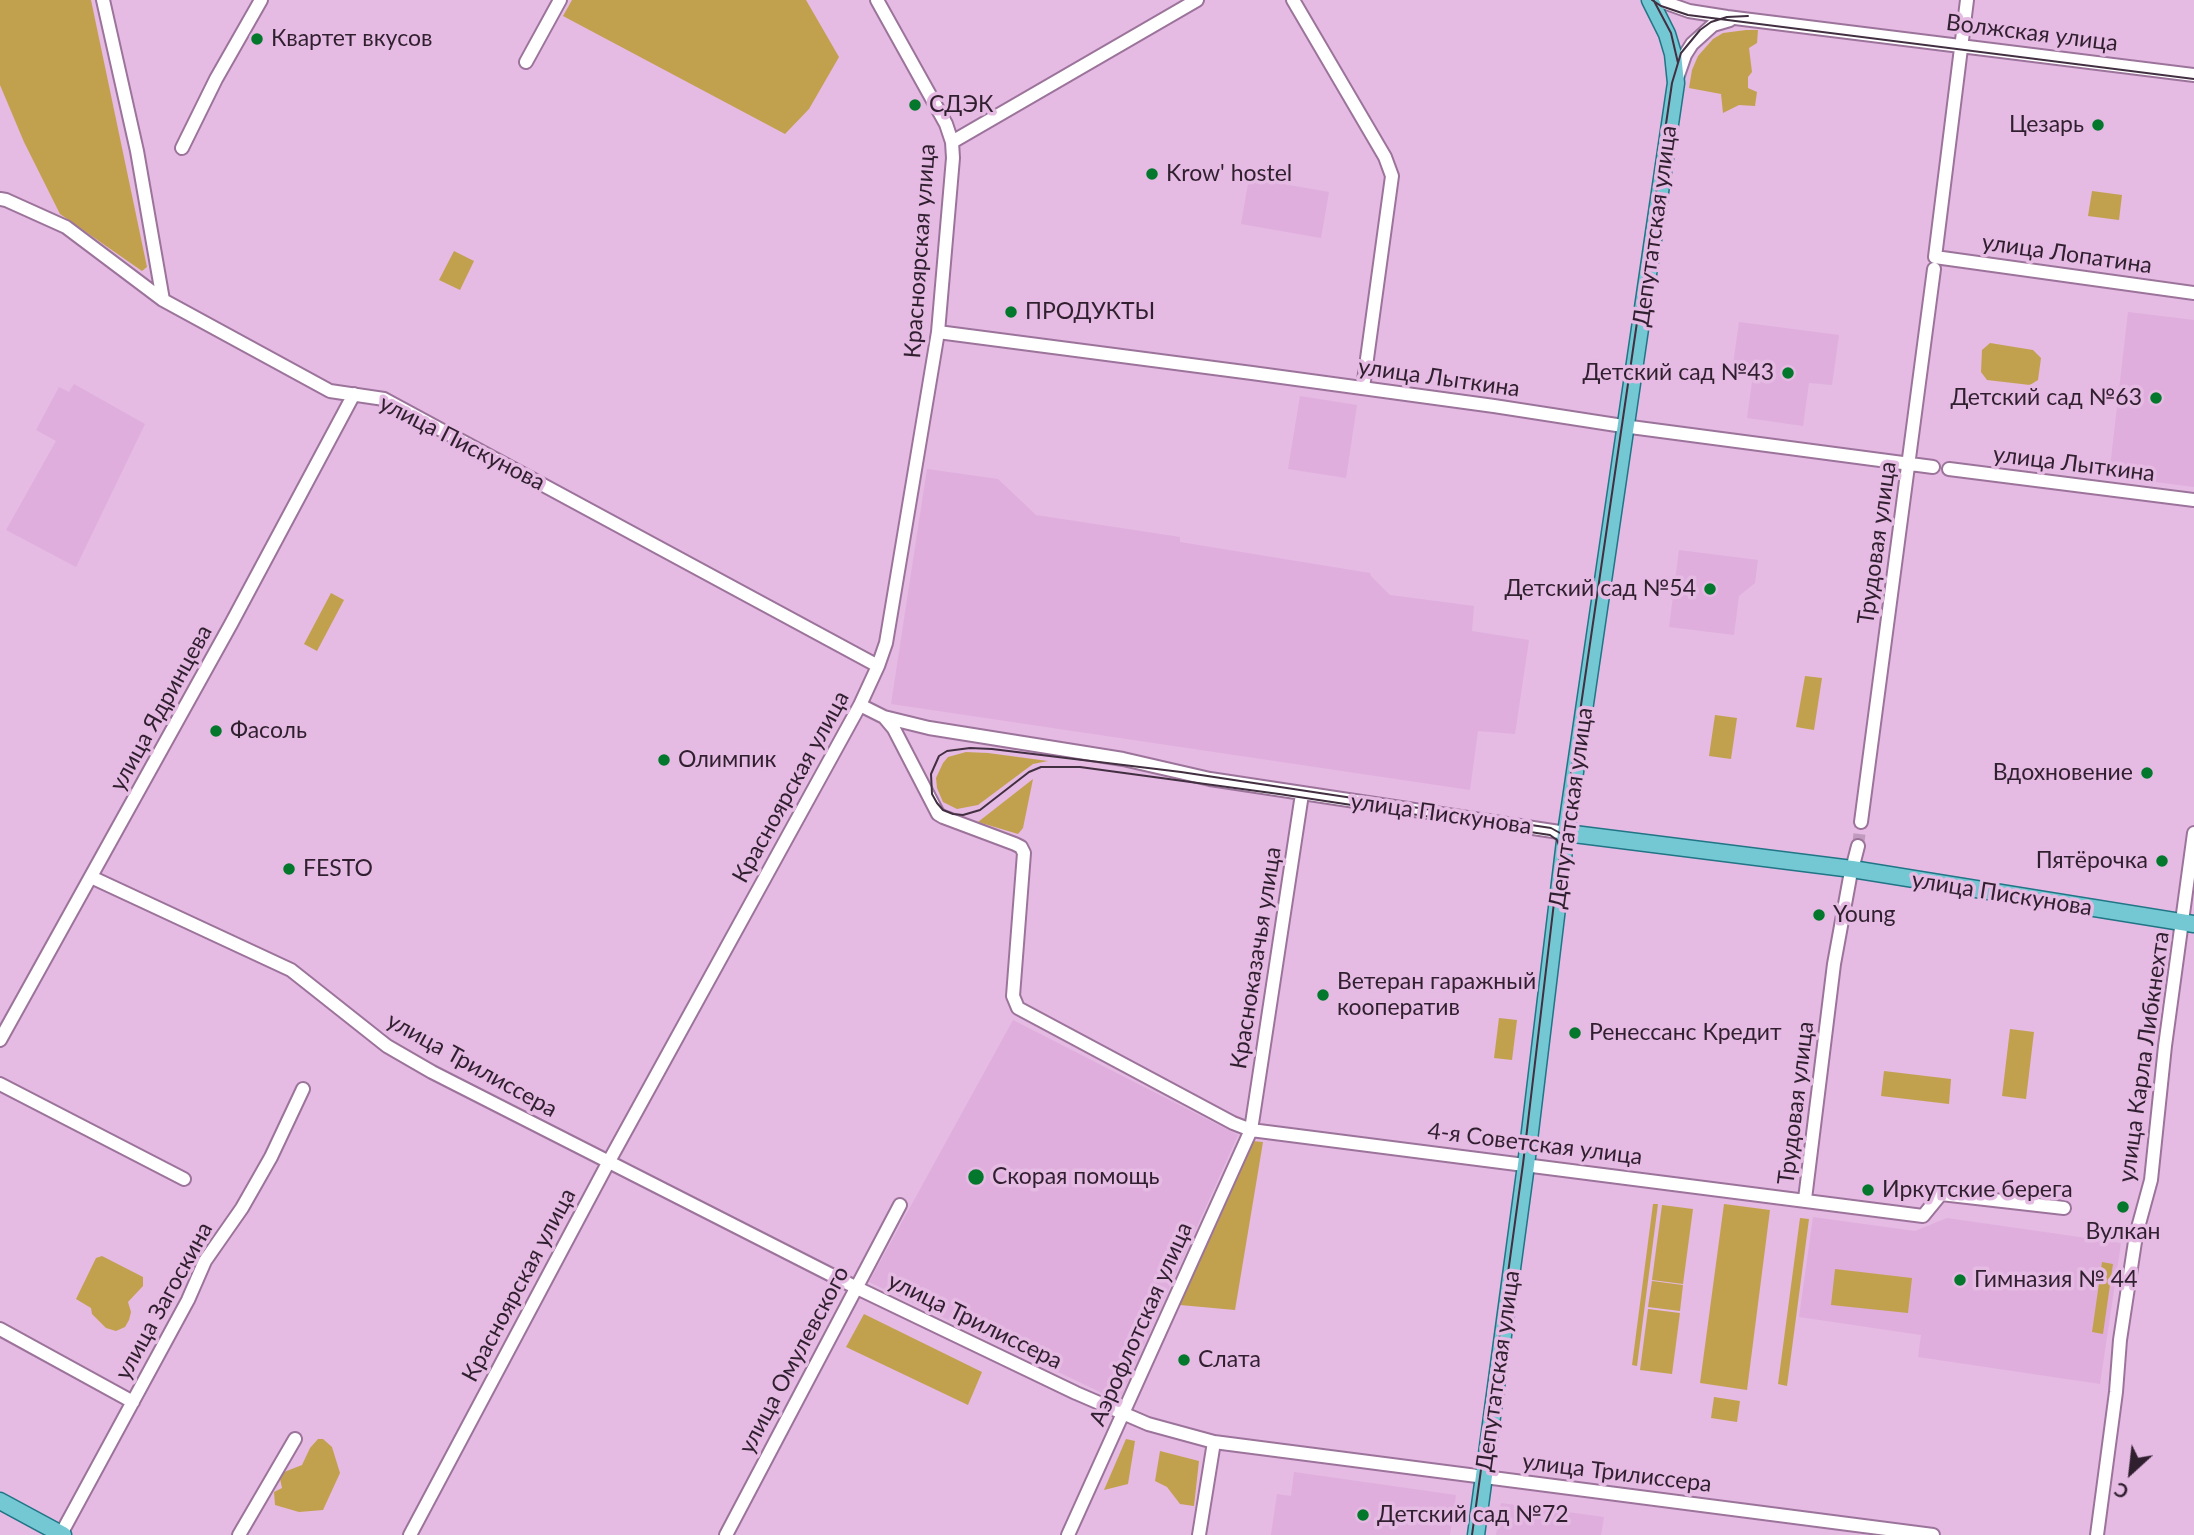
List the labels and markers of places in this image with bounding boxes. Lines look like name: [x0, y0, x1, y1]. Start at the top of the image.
place label: Квартет вкусов: [271, 25, 432, 53]
marker: Квартет вкусов: [249, 31, 265, 47]
place label: СДЭК: [929, 91, 993, 119]
marker: СДЭК: [907, 97, 923, 113]
place label: Цезарь: [2009, 111, 2084, 139]
marker: Цезарь: [2090, 117, 2106, 133]
place label: Krow' hostel: [1166, 160, 1292, 188]
marker: Krow' hostel: [1144, 166, 1160, 182]
place label: ПРОДУКТЫ: [1025, 298, 1155, 326]
marker: ПРОДУКТЫ: [1003, 304, 1019, 320]
place label: Детский сад №43: [1582, 359, 1774, 387]
marker: Детский сад №43: [1780, 365, 1796, 381]
place label: Детский сад №63: [1950, 384, 2142, 412]
marker: Детский сад №63: [2148, 390, 2164, 406]
place label: Детский сад №54: [1504, 575, 1696, 603]
marker: Детский сад №54: [1702, 581, 1718, 597]
place label: Фасоль: [230, 717, 307, 745]
marker: Фасоль: [208, 723, 224, 739]
place label: Олимпик: [678, 746, 776, 774]
marker: Олимпик: [656, 752, 672, 768]
place label: Вдохновение: [1993, 759, 2133, 787]
marker: Вдохновение: [2139, 765, 2155, 781]
place label: Пятёрочка: [2036, 847, 2148, 875]
marker: Пятёрочка: [2154, 853, 2170, 869]
place label: FESTO: [303, 855, 373, 883]
marker: FESTO: [281, 861, 297, 877]
place label: Young: [1833, 901, 1895, 929]
marker: Young: [1811, 907, 1827, 923]
place label: Ветеран гаражный кооператив: [1337, 968, 1536, 1022]
marker: Ветеран гаражный кооператив: [1315, 987, 1331, 1003]
place label: Ренессанс Кредит: [1589, 1019, 1782, 1047]
marker: Ренессанс Кредит: [1567, 1025, 1583, 1041]
place label: Скорая помощь: [992, 1163, 1159, 1191]
marker: Скорая помощь: [966, 1167, 986, 1187]
place label: Иркутские берега: [1882, 1176, 2073, 1204]
marker: Иркутские берега: [1860, 1182, 1876, 1198]
marker: Вулкан: [2115, 1199, 2131, 1215]
place label: Вулкан: [2085, 1218, 2161, 1246]
place label: Гимназия № 44: [1974, 1266, 2138, 1294]
marker: Гимназия № 44: [1952, 1272, 1968, 1288]
place label: Слата: [1198, 1346, 1261, 1374]
marker: Слата: [1176, 1352, 1192, 1368]
place label: Детский сад №72: [1377, 1501, 1569, 1529]
marker: Детский сад №72: [1355, 1507, 1371, 1523]

